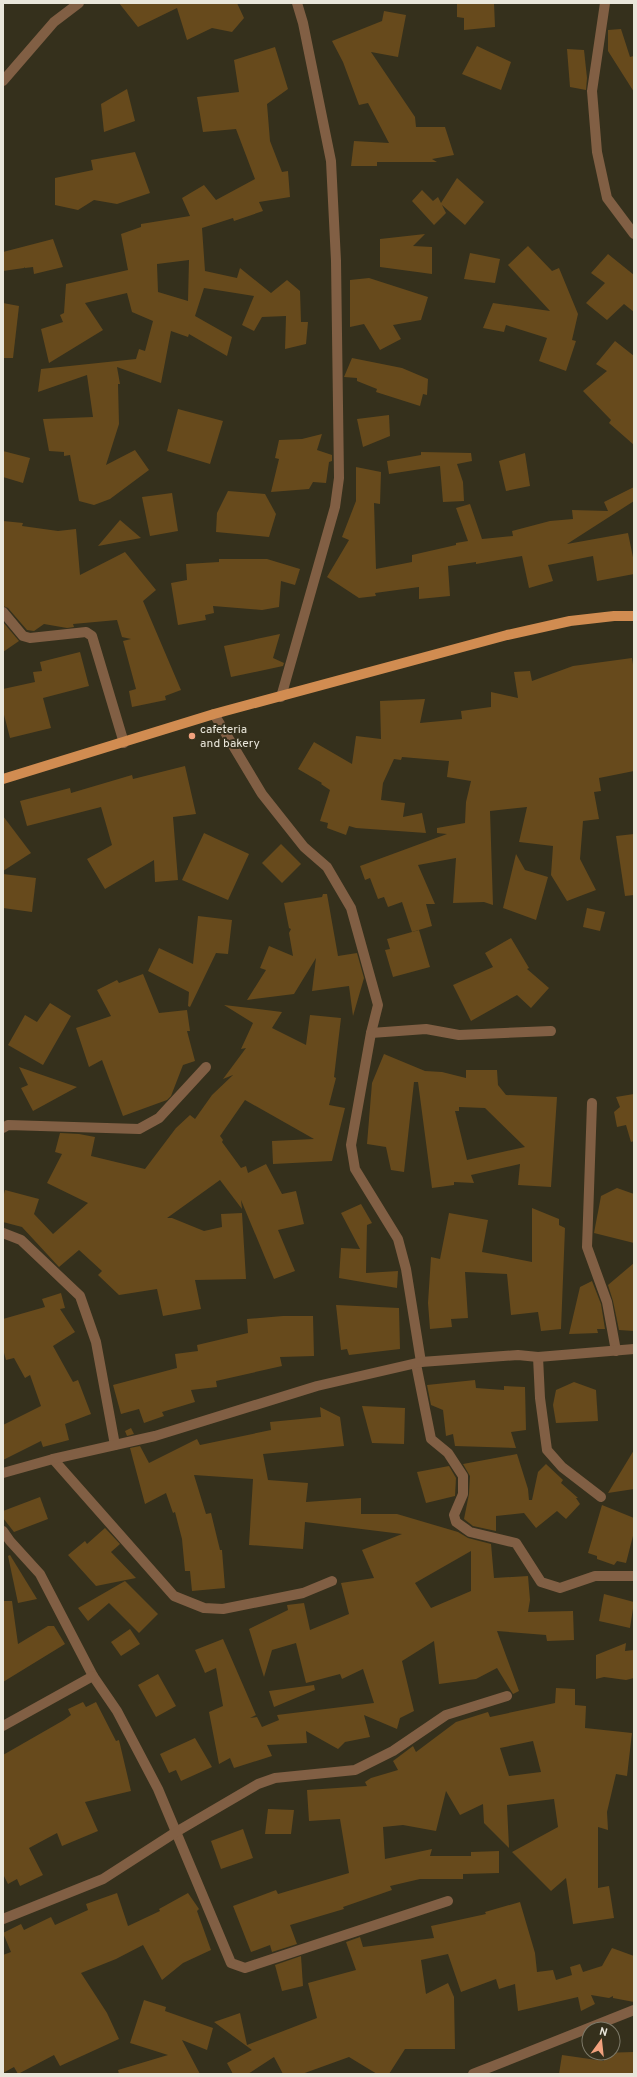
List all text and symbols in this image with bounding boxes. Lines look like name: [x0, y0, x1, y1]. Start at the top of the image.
place label: cafeteria and bakery: [200, 722, 260, 752]
marker: cafeteria and bakery: [187, 731, 197, 741]
north arrow: [581, 2021, 621, 2061]
text: N: [598, 2025, 609, 2040]

